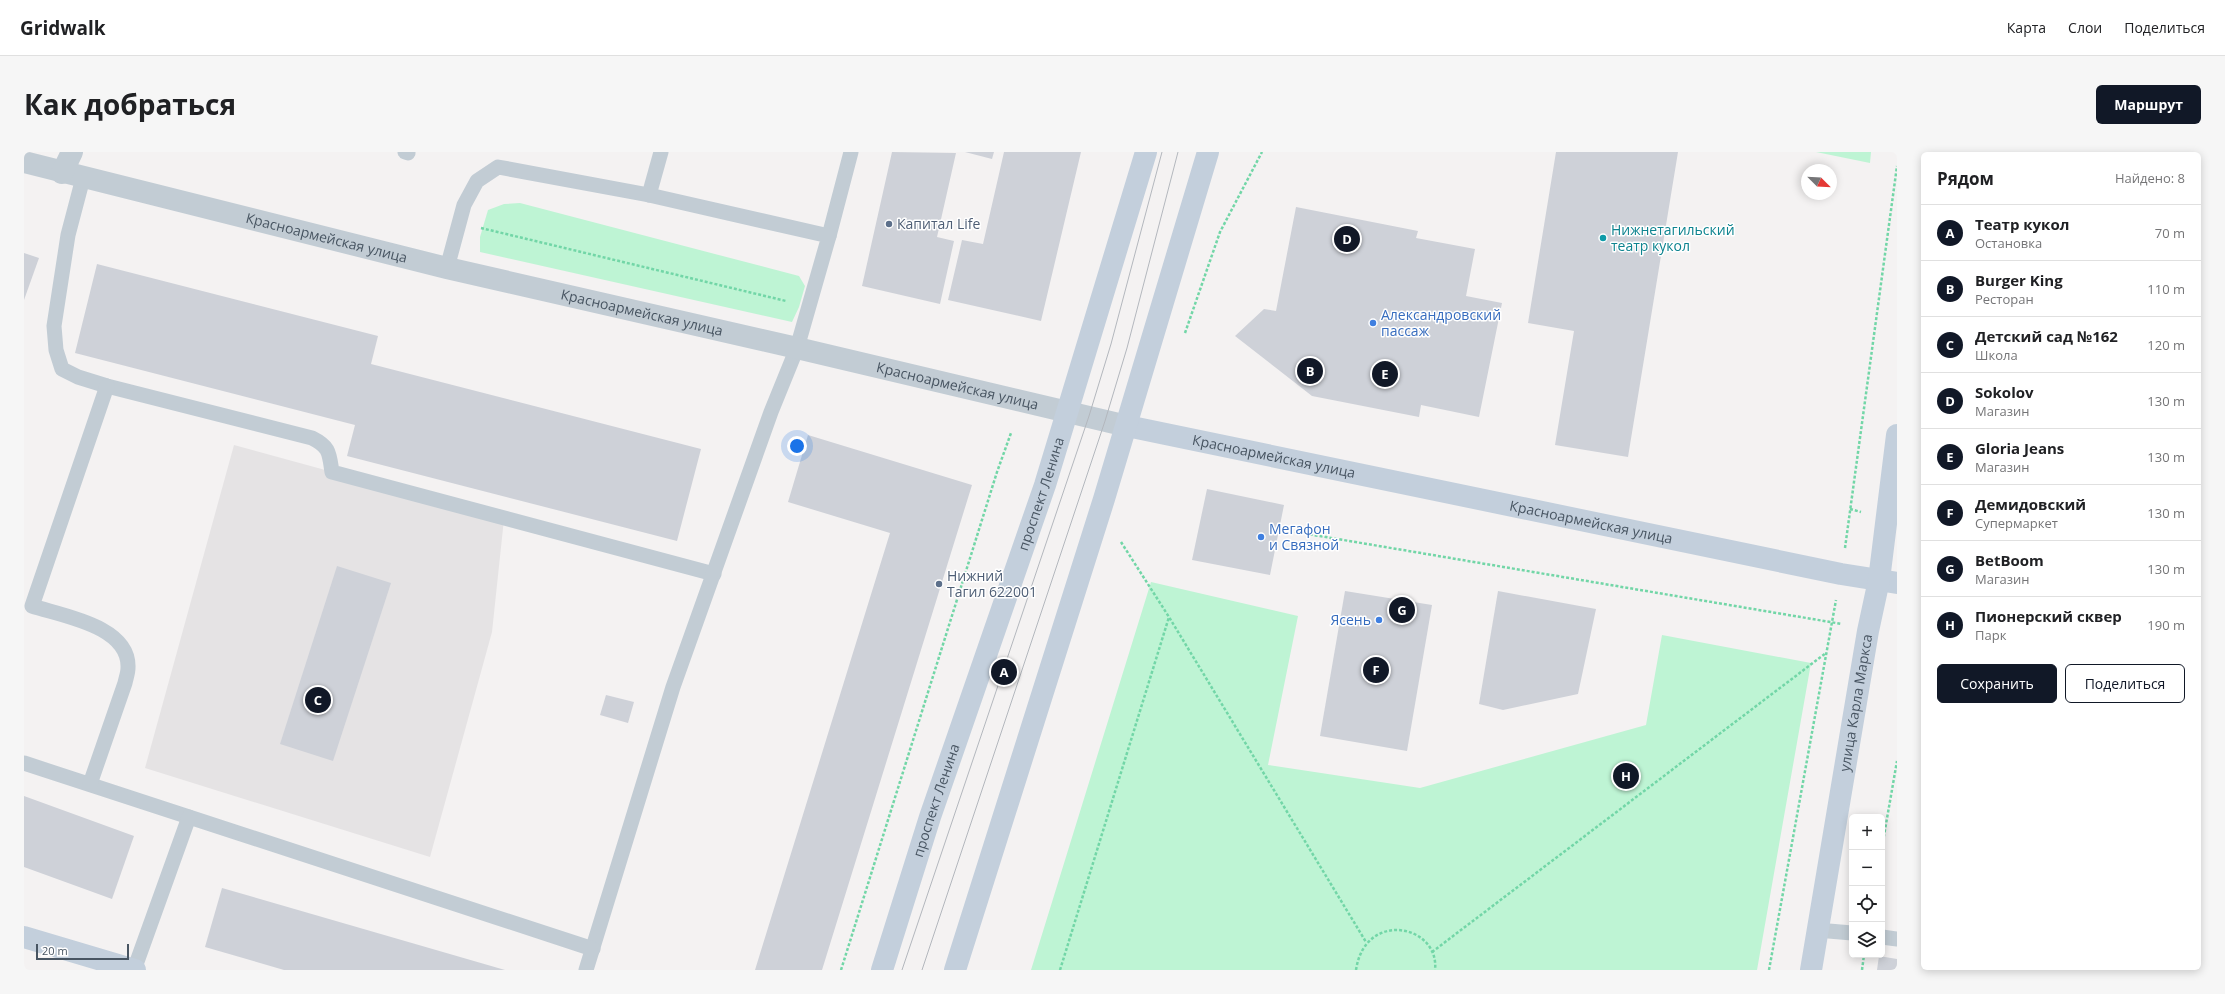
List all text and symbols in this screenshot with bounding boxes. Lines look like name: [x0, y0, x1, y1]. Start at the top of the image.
text: Gridwalk: [20, 15, 106, 41]
text: Карта: [2007, 18, 2046, 37]
text: Слои: [2068, 18, 2102, 37]
text: Поделиться: [2124, 18, 2205, 37]
text: Как добраться: [24, 85, 236, 123]
button: Маршрут: [2096, 85, 2201, 124]
north arrow: [1801, 164, 1837, 200]
text: Рядом: [1937, 167, 1994, 190]
text: Найдено: 8: [2115, 169, 2185, 187]
street label: Красноармейская улица: [244, 208, 410, 267]
place label: Капитал Life: [897, 214, 980, 233]
text: Театр кукол: [1975, 214, 2069, 234]
marker: Капитал Life: [884, 219, 894, 229]
place label: Нижнетагильский театр кукол: [1611, 220, 1735, 255]
pin: D: [1334, 224, 1360, 254]
text: A: [1946, 224, 1954, 242]
text: 70 m: [2155, 224, 2185, 242]
marker: Нижнетагильский театр кукол: [1598, 233, 1608, 243]
text: Остановка: [1975, 234, 2042, 252]
text: Burger King: [1975, 270, 2063, 290]
text: B: [1946, 280, 1954, 298]
text: 110 m: [2147, 280, 2185, 298]
street label: Красноармейская улица: [559, 284, 725, 340]
text: Ресторан: [1975, 290, 2034, 308]
place label: Александровский пассаж: [1381, 305, 1501, 340]
marker: Александровский пассаж: [1368, 318, 1378, 328]
text: Детский сад №162: [1975, 326, 2118, 346]
text: C: [1946, 336, 1954, 354]
text: 120 m: [2147, 336, 2185, 354]
text: Школа: [1975, 346, 2018, 364]
pin: B: [1297, 356, 1323, 386]
street label: Красноармейская улица: [875, 357, 1041, 414]
pin: E: [1372, 359, 1398, 389]
text: Sokolov: [1975, 382, 2034, 402]
text: D: [1945, 392, 1955, 410]
text: 130 m: [2147, 392, 2185, 410]
text: Магазин: [1975, 402, 2030, 420]
street label: Красноармейская улица: [1191, 430, 1357, 482]
street label: проспект Ленина: [1013, 435, 1068, 553]
your location: [787, 436, 807, 456]
text: Gloria Jeans: [1975, 438, 2064, 458]
text: E: [1946, 448, 1954, 466]
text: 130 m: [2147, 448, 2185, 466]
text: Магазин: [1975, 458, 2030, 476]
text: Демидовский: [1975, 494, 2086, 514]
street label: Красноармейская улица: [1508, 496, 1674, 548]
text: F: [1946, 504, 1954, 522]
text: 130 m: [2147, 504, 2185, 522]
text: Супермаркет: [1975, 514, 2058, 532]
place label: Мегафон и Связной: [1269, 519, 1339, 554]
marker: Мегафон и Связной: [1256, 532, 1266, 542]
text: BetBoom: [1975, 550, 2044, 570]
text: G: [1945, 560, 1955, 578]
text: 130 m: [2147, 560, 2185, 578]
place label: Нижний Тагил 622001: [947, 566, 1037, 601]
text: Магазин: [1975, 570, 2030, 588]
marker: Нижний Тагил 622001: [934, 579, 944, 589]
pin: G: [1389, 595, 1415, 625]
text: Пионерский сквер: [1975, 606, 2122, 626]
place label: Ясень: [1330, 610, 1371, 629]
marker: Ясень: [1374, 615, 1384, 625]
text: H: [1945, 616, 1955, 634]
text: 190 m: [2147, 616, 2185, 634]
text: Парк: [1975, 626, 2006, 644]
street label: улица Карла Маркса: [1835, 632, 1876, 773]
pin: F: [1363, 655, 1389, 685]
pin: A: [991, 657, 1017, 687]
button: Сохранить: [1937, 664, 2057, 703]
button: Поделиться: [2065, 664, 2185, 703]
pin: C: [305, 685, 331, 715]
street label: проспект Ленина: [908, 741, 964, 859]
pin: H: [1613, 761, 1639, 791]
map controls: [1849, 814, 1885, 958]
button: +: [1849, 814, 1885, 850]
button: −: [1849, 850, 1885, 886]
button: locate: [1849, 886, 1885, 922]
button: layers: [1849, 922, 1885, 958]
scale bar: [36, 942, 129, 961]
text: 20 m: [42, 943, 68, 958]

